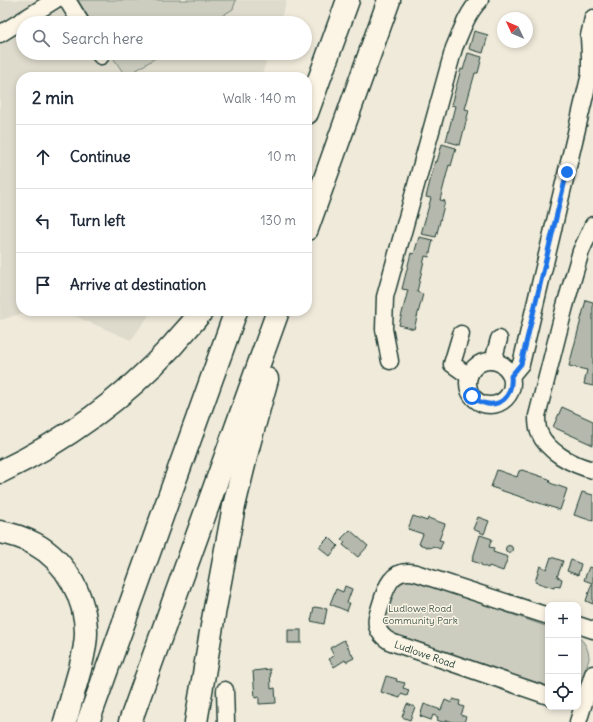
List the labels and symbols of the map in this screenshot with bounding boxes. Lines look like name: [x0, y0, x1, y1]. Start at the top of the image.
north arrow: [497, 12, 533, 48]
route end: [558, 163, 576, 181]
route start: [463, 387, 481, 405]
park label: Ludlowe Road Community Park: [382, 602, 458, 627]
street label: Ludlowe Road: [392, 638, 457, 671]

